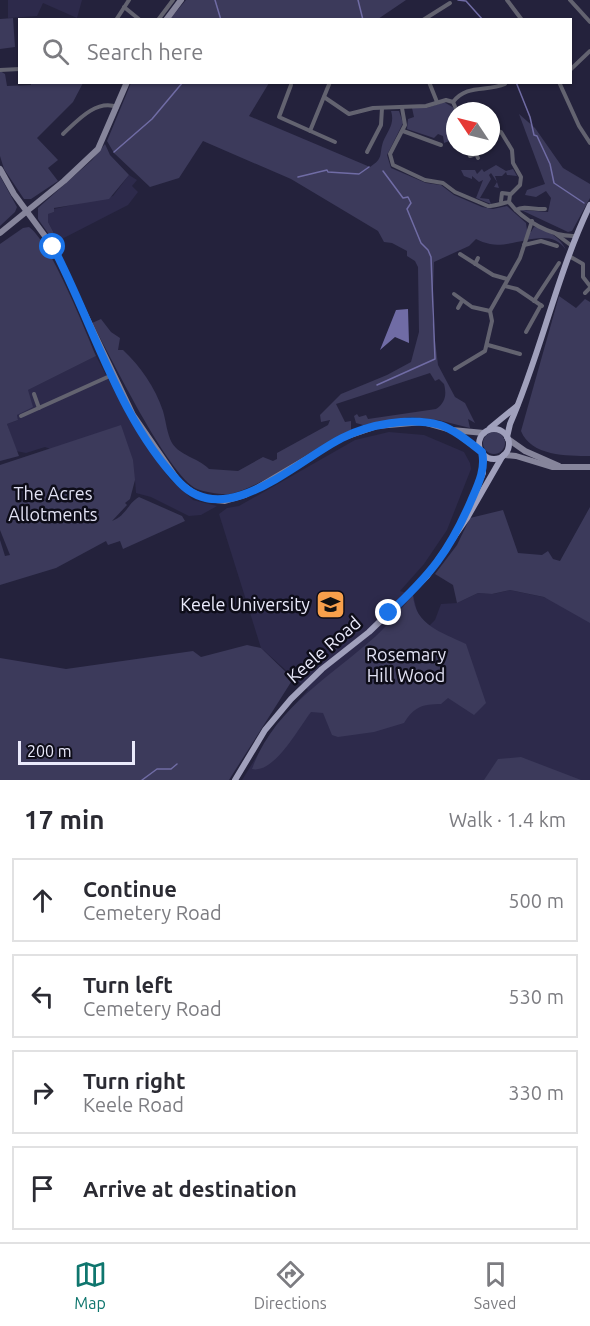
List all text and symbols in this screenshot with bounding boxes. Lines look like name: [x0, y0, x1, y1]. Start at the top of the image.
search box: [18, 18, 572, 84]
icon: search: [39, 35, 72, 68]
text: Search here: [87, 39, 203, 64]
north arrow: [446, 102, 500, 156]
route start: [39, 233, 65, 259]
park label: The Acres Allotments: [8, 483, 98, 524]
school or university icon: Keele University: [315, 589, 347, 621]
place label: Keele University: [180, 594, 310, 614]
route end: [375, 599, 401, 625]
street label: Keele Road: [282, 612, 364, 687]
park label: Rosemary Hill Wood: [366, 644, 446, 685]
scale bar: [18, 738, 135, 766]
text: 200 m: [27, 742, 72, 760]
text: 17 min: [24, 805, 104, 834]
text: Walk · 1.4 km: [449, 808, 566, 831]
text: Continue: [83, 876, 177, 901]
icon: ahead: [26, 884, 59, 917]
text: 500 m: [508, 889, 564, 912]
text: Cemetery Road: [83, 901, 222, 924]
text: Turn left: [83, 972, 173, 997]
icon: left: [26, 980, 59, 1013]
text: 530 m: [508, 985, 564, 1008]
text: Cemetery Road: [83, 997, 222, 1020]
text: Turn right: [83, 1068, 185, 1093]
icon: right: [26, 1076, 59, 1109]
text: 330 m: [508, 1081, 564, 1104]
text: Keele Road: [83, 1093, 184, 1116]
icon: arrive: [26, 1172, 59, 1205]
text: Arrive at destination: [83, 1176, 297, 1201]
tab: Map: [74, 1258, 107, 1312]
tab: Directions: [254, 1258, 327, 1312]
tab: Saved: [474, 1258, 516, 1312]

